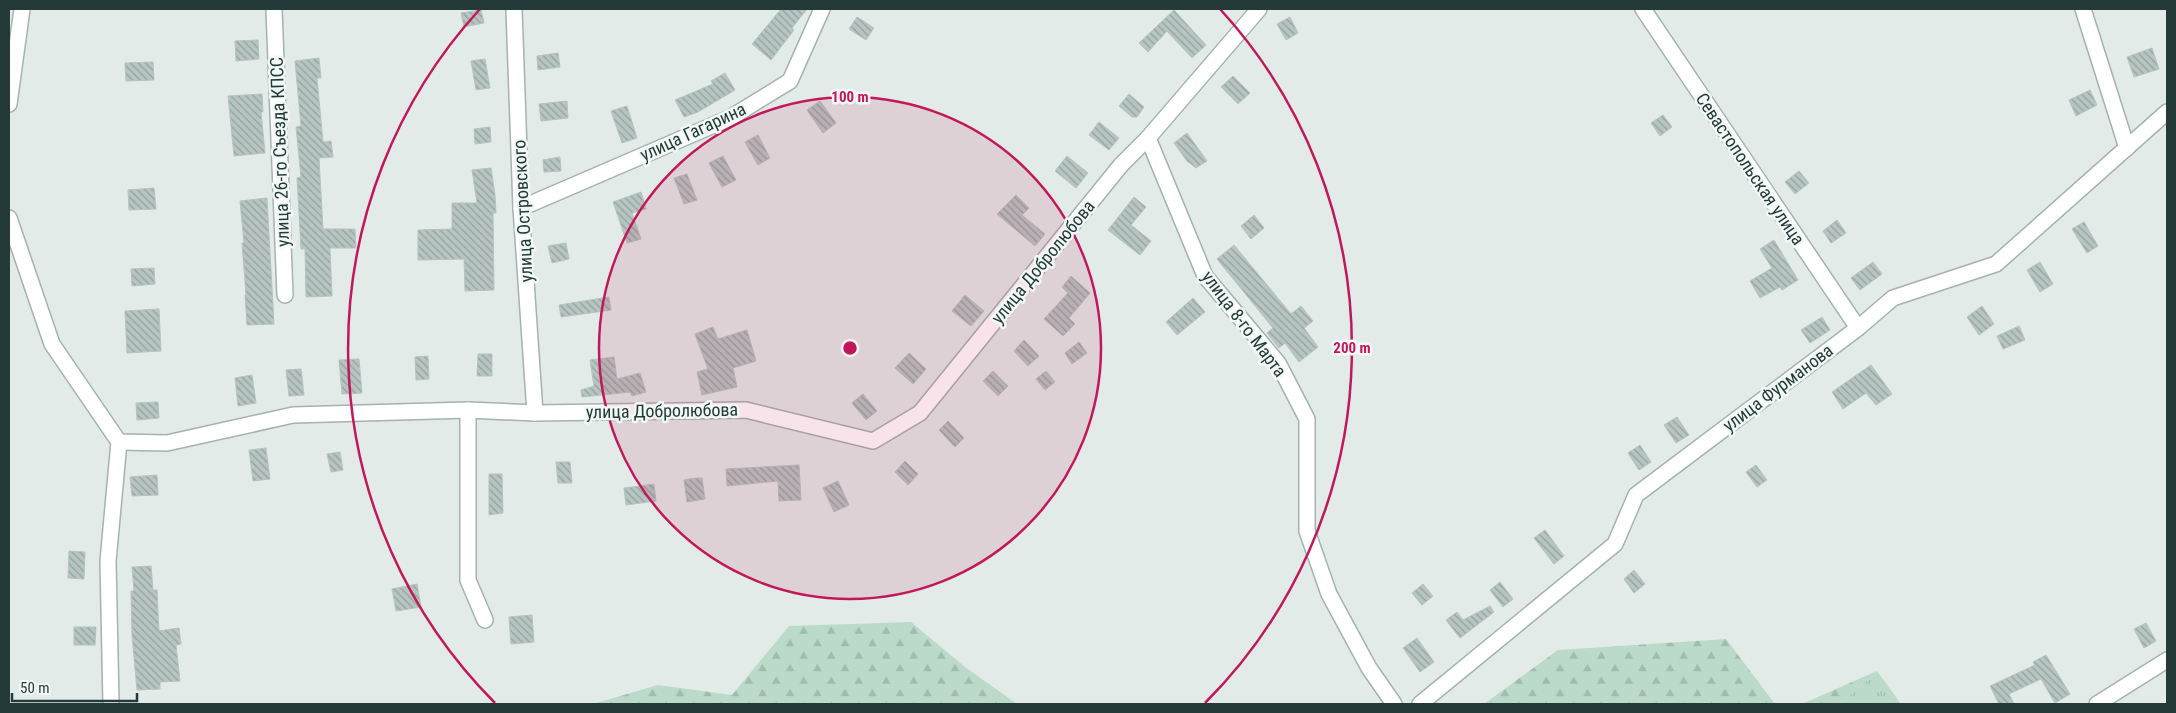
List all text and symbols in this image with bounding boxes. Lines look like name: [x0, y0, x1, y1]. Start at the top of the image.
street label: улица 26-го Съезда КПСС: [266, 57, 293, 247]
text: 100 m: [831, 88, 869, 106]
street label: Севастопольская улица: [1692, 89, 1809, 249]
street label: улица Гагарина: [637, 98, 749, 165]
street label: улица Островского: [508, 139, 537, 283]
street label: улица Добролюбова: [987, 196, 1099, 327]
street label: улица 8-го Марта: [1198, 267, 1291, 381]
centre of rings: [841, 339, 859, 357]
text: 200 m: [1333, 339, 1371, 357]
street label: улица Фурманова: [1719, 339, 1837, 436]
street label: улица Добролюбова: [586, 399, 738, 422]
scale bar: [12, 670, 138, 702]
text: 50 m: [20, 679, 50, 697]

